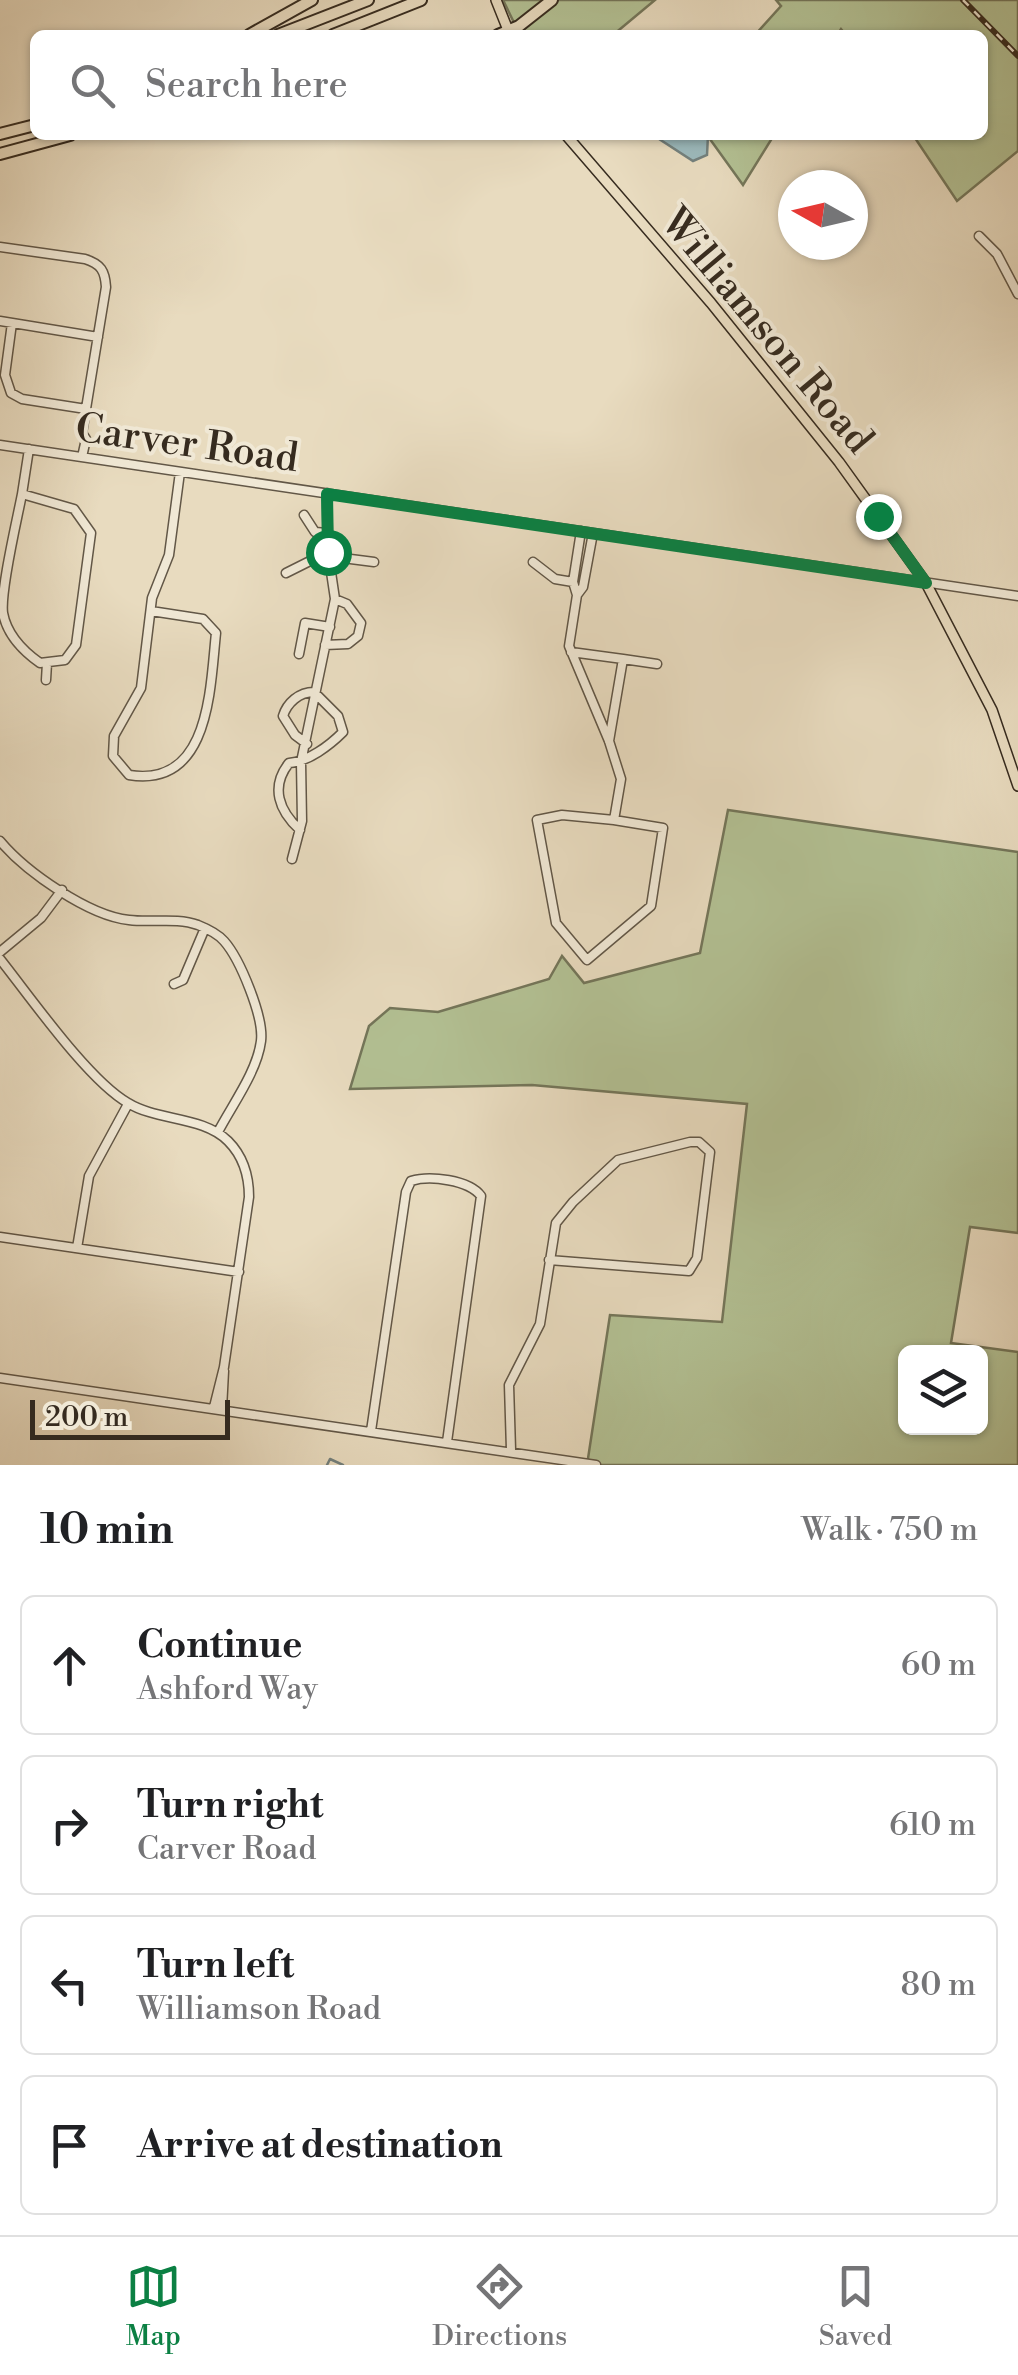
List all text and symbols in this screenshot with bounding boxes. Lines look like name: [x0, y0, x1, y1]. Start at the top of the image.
search box: [30, 30, 988, 140]
icon: search: [65, 58, 120, 113]
text: Search here: [145, 62, 348, 109]
north arrow: [778, 170, 868, 260]
street label: Williamson Road: [648, 197, 884, 464]
street label: Carver Road: [72, 404, 302, 484]
route end: [856, 494, 902, 540]
route start: [306, 530, 352, 576]
map controls: [898, 1345, 988, 1435]
button: layers: [898, 1345, 988, 1435]
scale bar: [30, 1395, 230, 1440]
text: 200 m: [45, 1400, 128, 1435]
text: 10 min: [40, 1504, 173, 1557]
text: Walk · 750 m: [801, 1510, 978, 1550]
text: Continue: [137, 1622, 302, 1669]
icon: ahead: [42, 1638, 97, 1693]
text: 60 m: [901, 1645, 976, 1685]
text: Ashford Way: [137, 1669, 318, 1709]
text: Turn right: [137, 1782, 323, 1829]
icon: right: [42, 1798, 97, 1853]
text: 610 m: [889, 1805, 976, 1845]
text: Carver Road: [137, 1829, 317, 1869]
text: Turn left: [137, 1942, 294, 1989]
icon: left: [42, 1958, 97, 2013]
text: 80 m: [901, 1965, 976, 2005]
text: Williamson Road: [137, 1989, 381, 2029]
icon: arrive: [42, 2118, 97, 2173]
text: Arrive at destination: [137, 2122, 503, 2169]
tab: Map: [126, 2259, 181, 2354]
tab: Directions: [432, 2259, 567, 2354]
tab: Saved: [819, 2259, 892, 2354]

